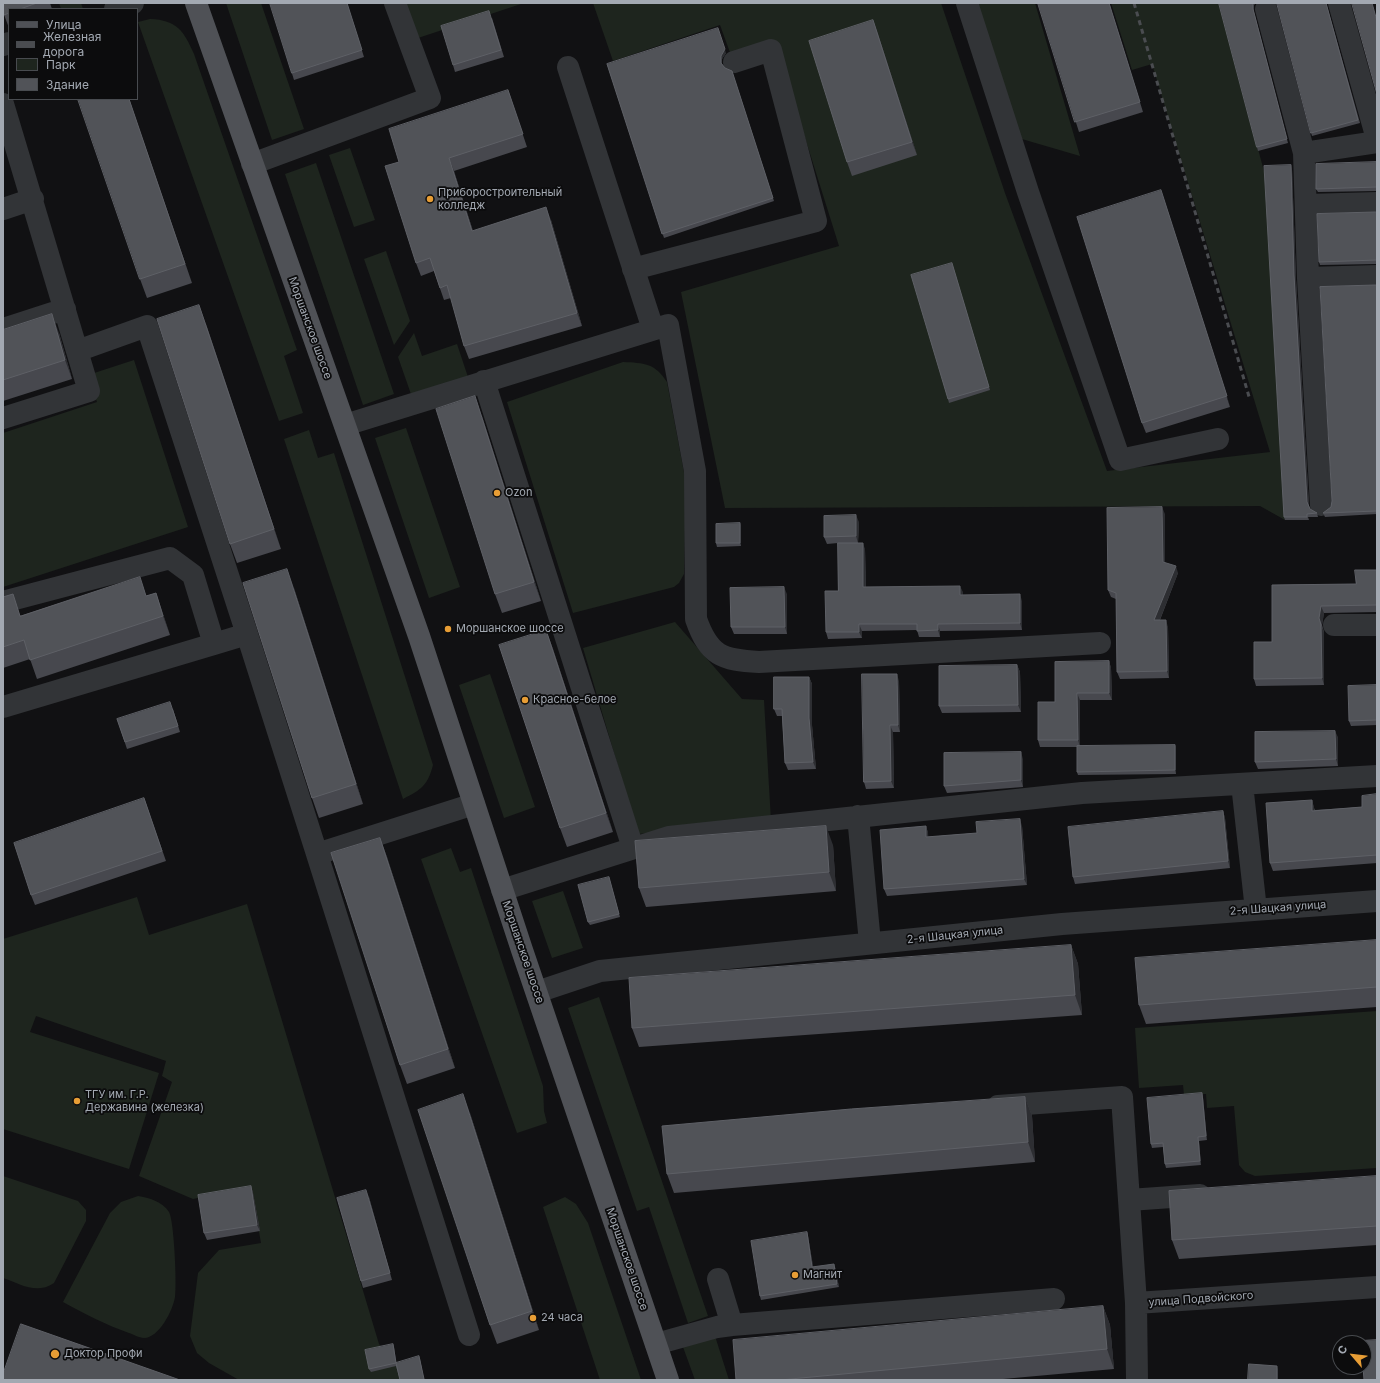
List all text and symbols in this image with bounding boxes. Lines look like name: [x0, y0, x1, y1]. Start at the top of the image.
legend: [8, 8, 138, 100]
text: Улица: [46, 17, 81, 32]
text: Железная дорога: [43, 29, 101, 59]
text: Парк: [46, 57, 76, 72]
text: Здание: [46, 77, 89, 92]
place label: Приборостроительный колледж: [438, 186, 562, 212]
marker: Приборостроительный колледж: [425, 194, 435, 204]
street label: Моршанское шоссе: [285, 275, 335, 381]
place label: Ozon: [505, 486, 532, 500]
marker: Ozon: [492, 488, 502, 498]
place label: Моршанское шоссе: [456, 622, 564, 636]
marker: Моршанское шоссе: [443, 624, 453, 634]
place label: Красное-белое: [533, 693, 617, 707]
marker: Красное-белое: [520, 695, 530, 705]
street label: 2-я Шацкая улица: [1229, 898, 1327, 918]
street label: Моршанское шоссе: [499, 899, 547, 1005]
street label: 2-я Шацкая улица: [906, 923, 1004, 947]
place label: ТГУ им. Г.Р. Державина (железка): [85, 1088, 204, 1114]
marker: ТГУ им. Г.Р. Державина (железка): [72, 1096, 82, 1106]
street label: Моршанское шоссе: [603, 1206, 651, 1312]
place label: Магнит: [803, 1268, 842, 1282]
marker: Магнит: [790, 1270, 800, 1280]
street label: улица Подвойского: [1148, 1289, 1254, 1309]
place label: 24 часа: [541, 1311, 583, 1325]
marker: 24 часа: [528, 1313, 538, 1323]
north arrow: [1332, 1335, 1372, 1375]
text: С: [1334, 1343, 1350, 1357]
place label: Доктор Профи: [64, 1347, 143, 1361]
marker: Доктор Профи: [49, 1348, 61, 1360]

